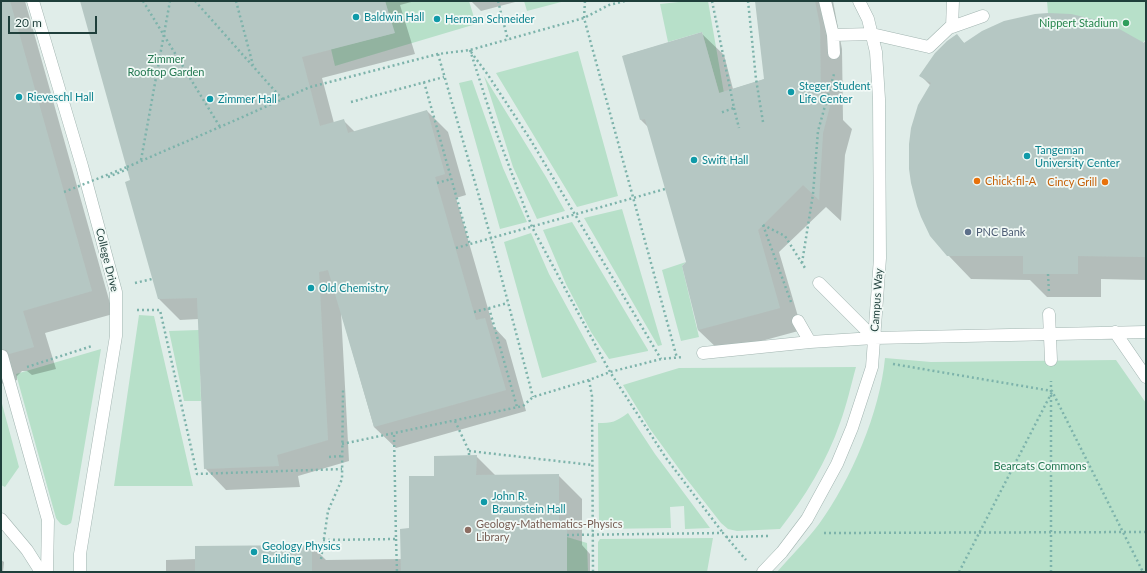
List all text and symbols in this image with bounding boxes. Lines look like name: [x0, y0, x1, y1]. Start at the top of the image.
scale bar: [10, 8, 99, 34]
place label: Baldwin Hall: [364, 10, 424, 24]
marker: Baldwin Hall: [351, 12, 361, 22]
place label: Herman Schneider: [445, 12, 534, 26]
marker: Herman Schneider: [432, 14, 442, 24]
text: 20 m: [15, 15, 42, 30]
place label: Nippert Stadium: [1039, 16, 1118, 30]
marker: Nippert Stadium: [1121, 18, 1131, 28]
park label: Zimmer Rooftop Garden: [128, 52, 204, 78]
place label: Steger Student Life Center: [799, 79, 870, 105]
marker: Steger Student Life Center: [786, 87, 796, 97]
place label: Rieveschl Hall: [27, 90, 94, 104]
marker: Rieveschl Hall: [14, 92, 24, 102]
place label: Zimmer Hall: [218, 92, 277, 106]
marker: Zimmer Hall: [205, 94, 215, 104]
place label: Tangeman University Center: [1035, 143, 1120, 169]
marker: Tangeman University Center: [1022, 151, 1032, 161]
place label: Swift Hall: [702, 153, 748, 167]
marker: Swift Hall: [689, 155, 699, 165]
place label: Chick-fil-A: [985, 174, 1036, 188]
place label: Cincy Grill: [1047, 175, 1097, 189]
marker: Chick-fil-A: [972, 176, 982, 186]
marker: Cincy Grill: [1100, 177, 1110, 187]
place label: PNC Bank: [976, 225, 1025, 239]
street label: College Drive: [93, 227, 121, 293]
marker: PNC Bank: [963, 227, 973, 237]
street label: Campus Way: [868, 268, 886, 332]
place label: Old Chemistry: [319, 281, 389, 295]
marker: Old Chemistry: [306, 283, 316, 293]
park label: Bearcats Commons: [994, 459, 1086, 473]
place label: John R. Braunstein Hall: [492, 489, 566, 515]
marker: John R. Braunstein Hall: [479, 497, 489, 507]
place label: Geology-Mathematics-Physics Library: [476, 517, 623, 543]
marker: Geology-Mathematics-Physics Library: [463, 525, 473, 535]
place label: Geology Physics Building: [262, 539, 341, 565]
marker: Geology Physics Building: [249, 547, 259, 557]

